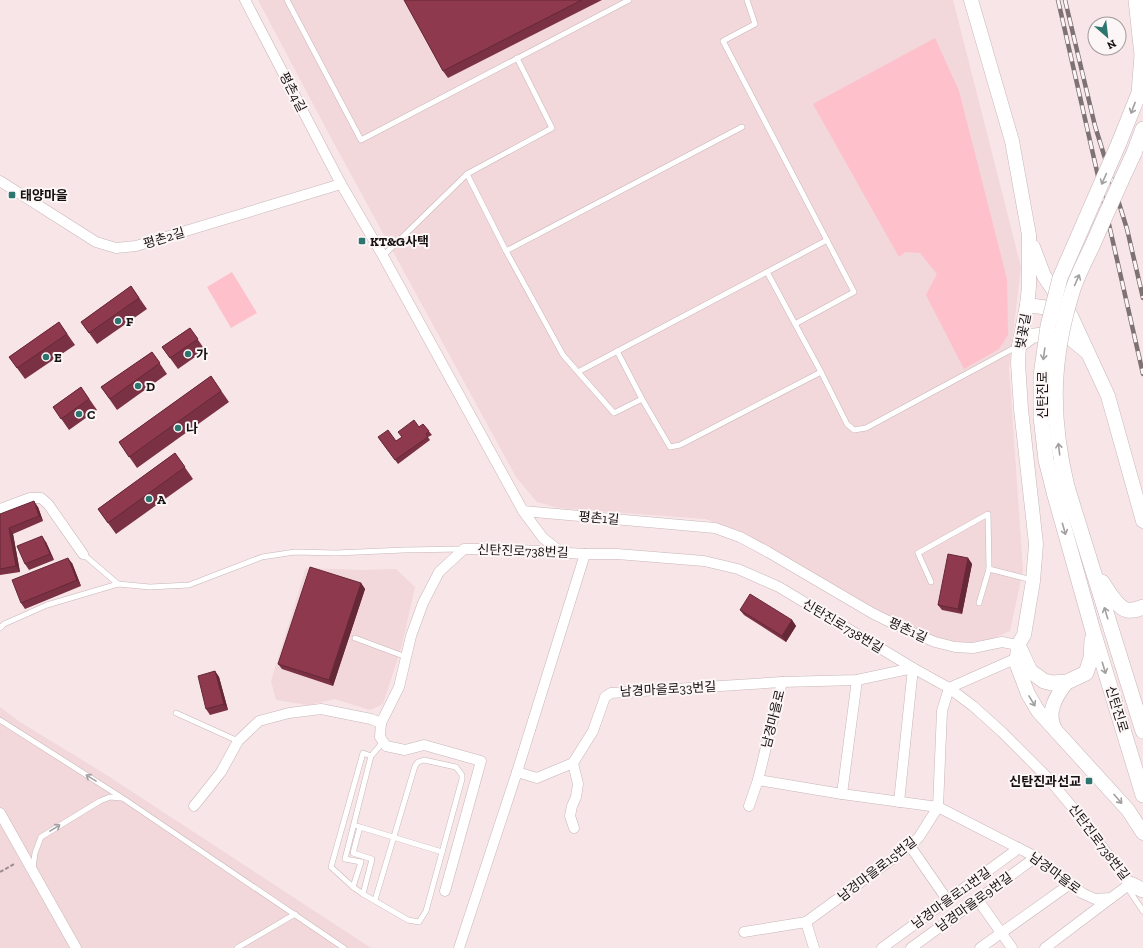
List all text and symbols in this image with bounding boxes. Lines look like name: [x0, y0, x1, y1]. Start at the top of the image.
north arrow: [1087, 16, 1127, 56]
text: N: [1104, 37, 1118, 52]
street label: 평촌4길: [277, 69, 309, 115]
one-way arrow: [1129, 101, 1137, 113]
one-way arrow: [1100, 173, 1107, 185]
place label: 태양마을: [20, 188, 68, 203]
marker: 태양마을: [7, 190, 17, 200]
street label: 평촌2길: [141, 225, 187, 251]
place label: KT&G사택: [370, 234, 429, 249]
marker: KT&G사택: [357, 236, 367, 246]
one-way arrow: [1074, 274, 1081, 286]
street label: 벚꽃길: [1012, 312, 1034, 350]
place label: F: [126, 314, 134, 329]
marker: F: [113, 316, 123, 326]
place label: 가: [196, 347, 208, 362]
one-way arrow: [1040, 347, 1048, 360]
marker: 가: [183, 349, 193, 359]
place label: E: [54, 350, 62, 365]
marker: E: [41, 352, 51, 362]
street label: 신탄진로: [1035, 371, 1050, 419]
place label: D: [146, 379, 155, 394]
marker: D: [133, 381, 143, 391]
place label: C: [87, 407, 95, 422]
marker: C: [74, 409, 84, 419]
place label: 나: [186, 421, 198, 436]
marker: 나: [173, 423, 183, 433]
one-way arrow: [1055, 443, 1063, 456]
place label: A: [157, 492, 166, 507]
marker: A: [144, 494, 154, 504]
street label: 평촌1길: [578, 509, 620, 527]
one-way arrow: [1061, 522, 1068, 535]
street label: 신탄진로738번길: [477, 542, 569, 560]
street label: 신탄진로738번길: [800, 596, 886, 656]
one-way arrow: [1102, 607, 1110, 619]
street label: 평촌1길: [886, 615, 930, 645]
one-way arrow: [1101, 661, 1108, 674]
street label: 남경마을로33번길: [619, 679, 717, 699]
street label: 신탄진로: [1103, 684, 1131, 734]
street label: 남경마을로: [758, 688, 788, 750]
one-way arrow: [1028, 695, 1036, 706]
one-way arrow: [86, 774, 97, 782]
place label: 신탄진과선교: [1009, 774, 1081, 789]
marker: 신탄진과선교: [1084, 776, 1094, 786]
one-way arrow: [1113, 793, 1122, 804]
street label: 신탄진로738번길: [1066, 801, 1132, 883]
one-way arrow: [49, 824, 61, 832]
street label: 남경마을로15번길: [835, 834, 919, 904]
street label: 남경마을로: [1026, 849, 1084, 897]
street label: 남경마을로11번길: [909, 864, 993, 932]
street label: 남경마을로9번길: [933, 869, 1015, 935]

